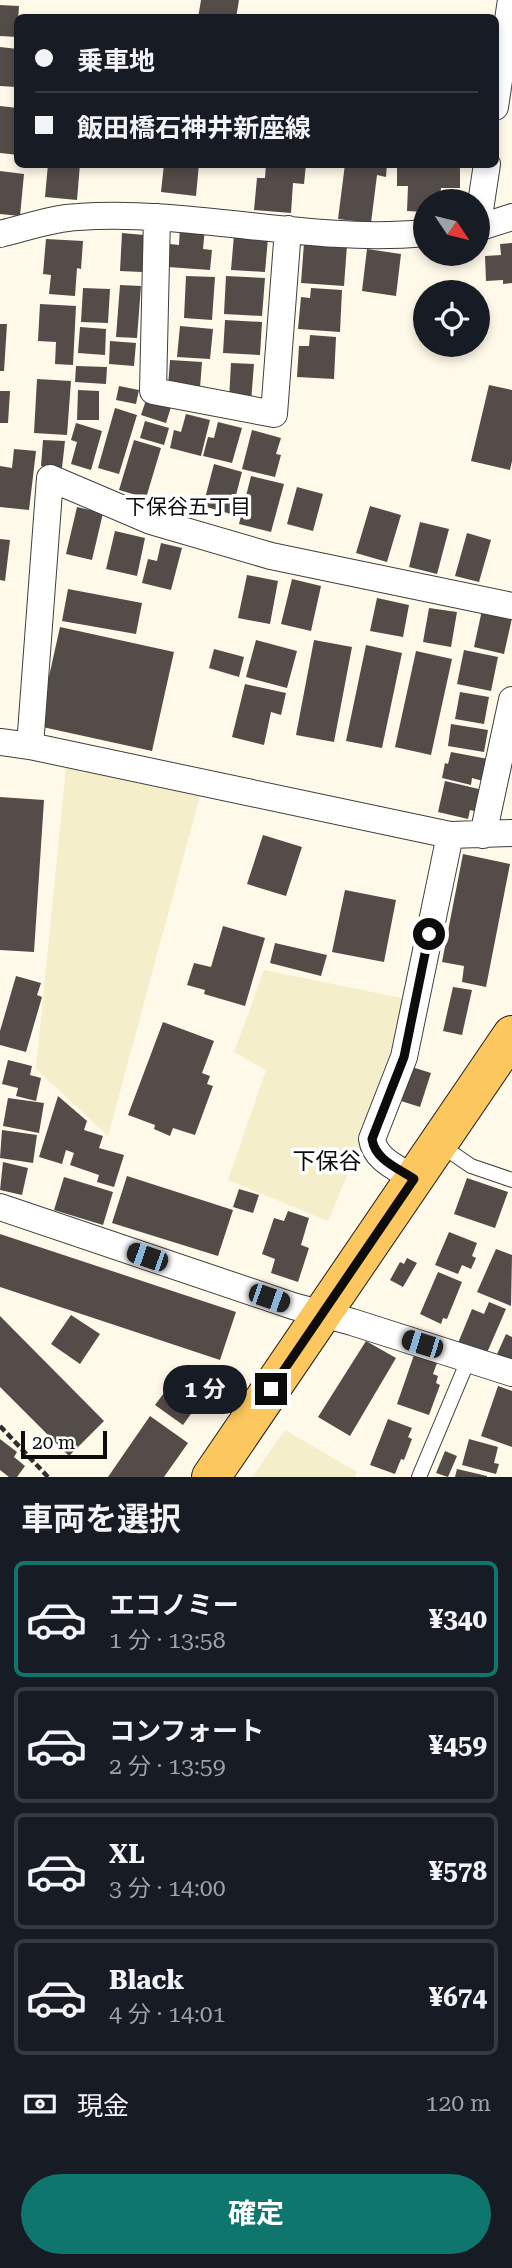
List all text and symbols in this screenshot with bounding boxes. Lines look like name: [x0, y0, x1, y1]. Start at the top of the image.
text: 乗車地: [77, 46, 155, 76]
text: 飯田橋石神井新座線: [77, 113, 311, 143]
north arrow: [413, 189, 490, 266]
map controls: [413, 189, 490, 357]
button: locate: [413, 280, 490, 357]
district label: 下保谷五丁目: [125, 495, 251, 519]
route start: [413, 918, 445, 950]
district label: 下保谷: [293, 1148, 362, 1175]
car: [124, 1240, 171, 1274]
car: [246, 1281, 293, 1315]
car: [399, 1328, 446, 1360]
callout: 1 分: [162, 1364, 246, 1414]
route end: [255, 1373, 287, 1405]
text: 1 分: [184, 1376, 226, 1403]
scale bar: [21, 1428, 107, 1460]
text: 20 m: [32, 1431, 75, 1454]
text: 車両を選択: [21, 1500, 181, 1538]
icon: car: [25, 1588, 88, 1651]
text: エコノミー: [109, 1590, 239, 1620]
text: ¥340: [429, 1604, 487, 1634]
text: 1 分 · 13:58: [109, 1627, 226, 1654]
icon: car: [25, 1714, 88, 1777]
text: コンフォート: [109, 1716, 264, 1746]
text: ¥459: [429, 1730, 487, 1760]
text: 2 分 · 13:59: [109, 1753, 226, 1780]
text: XL: [109, 1839, 145, 1869]
icon: car: [25, 1840, 88, 1903]
text: ¥578: [429, 1856, 487, 1886]
text: 3 分 · 14:00: [109, 1875, 226, 1902]
text: Black: [109, 1965, 184, 1995]
icon: car: [25, 1966, 88, 2029]
text: ¥674: [429, 1982, 487, 2012]
text: 4 分 · 14:01: [109, 2001, 226, 2028]
icon: cash: [21, 2085, 59, 2123]
text: 120 m: [426, 2090, 491, 2117]
text: 現金: [77, 2091, 129, 2121]
button: 確定: [21, 2174, 491, 2254]

